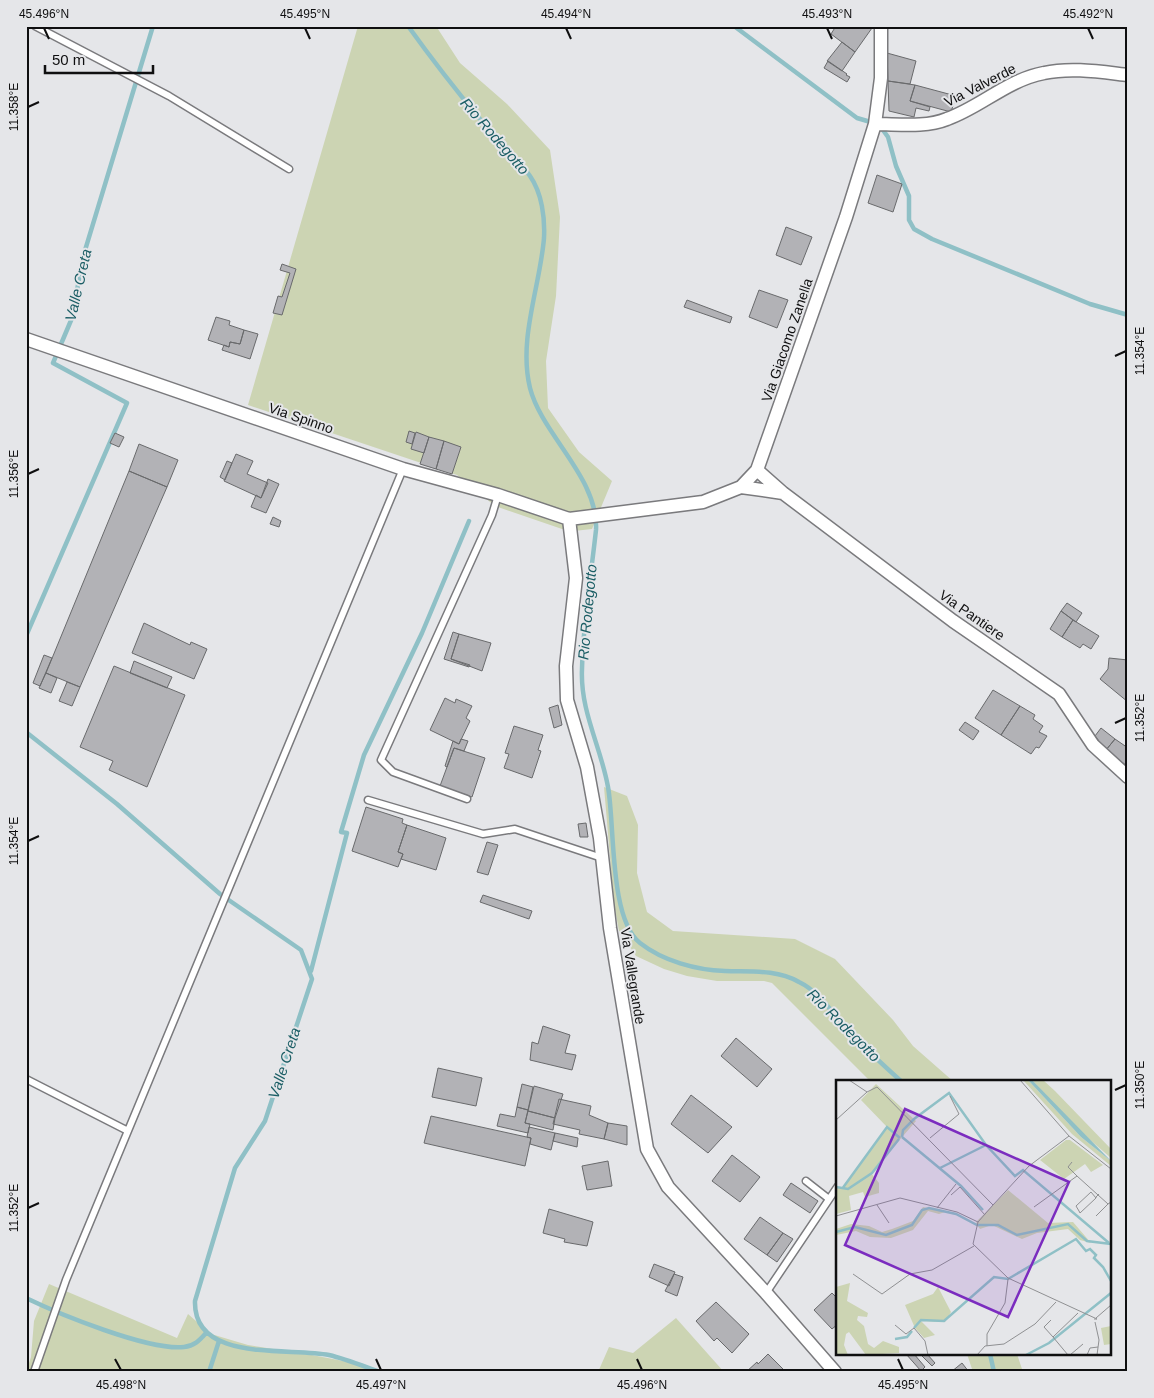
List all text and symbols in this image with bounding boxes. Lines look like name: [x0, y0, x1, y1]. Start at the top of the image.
text: 45.496°N: [19, 7, 69, 21]
text: 45.495°N: [280, 7, 330, 21]
text: 45.494°N: [541, 7, 591, 21]
text: 45.493°N: [802, 7, 852, 21]
text: 45.492°N: [1063, 7, 1113, 21]
scale bar: [45, 42, 152, 74]
text: 50 m: [52, 51, 85, 68]
street label: Via Valverde: [942, 60, 1019, 110]
text: 11.358°E: [7, 83, 21, 131]
water label: Rio Rodegotto: [457, 94, 533, 178]
water label: Valle Creta: [61, 247, 95, 323]
street label: Via Giacomo Zanella: [758, 276, 816, 404]
text: 11.354°E: [1133, 327, 1147, 375]
street label: Via Spinno: [266, 399, 336, 437]
text: 11.356°E: [7, 450, 21, 498]
water label: Rio Rodegotto: [574, 563, 600, 661]
street label: Via Pantiere: [936, 587, 1008, 643]
text: 11.352°E: [1133, 694, 1147, 742]
text: 11.354°E: [7, 817, 21, 865]
street label: Via Vallegrande: [617, 927, 649, 1026]
water label: Rio Rodegotto: [804, 985, 884, 1065]
water label: Valle Creta: [265, 1025, 303, 1101]
text: 11.350°E: [1133, 1061, 1147, 1109]
inset map: [836, 1080, 1112, 1356]
text: 11.352°E: [7, 1184, 21, 1232]
text: 45.498°N: [96, 1378, 146, 1392]
text: 45.497°N: [356, 1378, 406, 1392]
text: 45.496°N: [617, 1378, 667, 1392]
text: 45.495°N: [878, 1378, 928, 1392]

